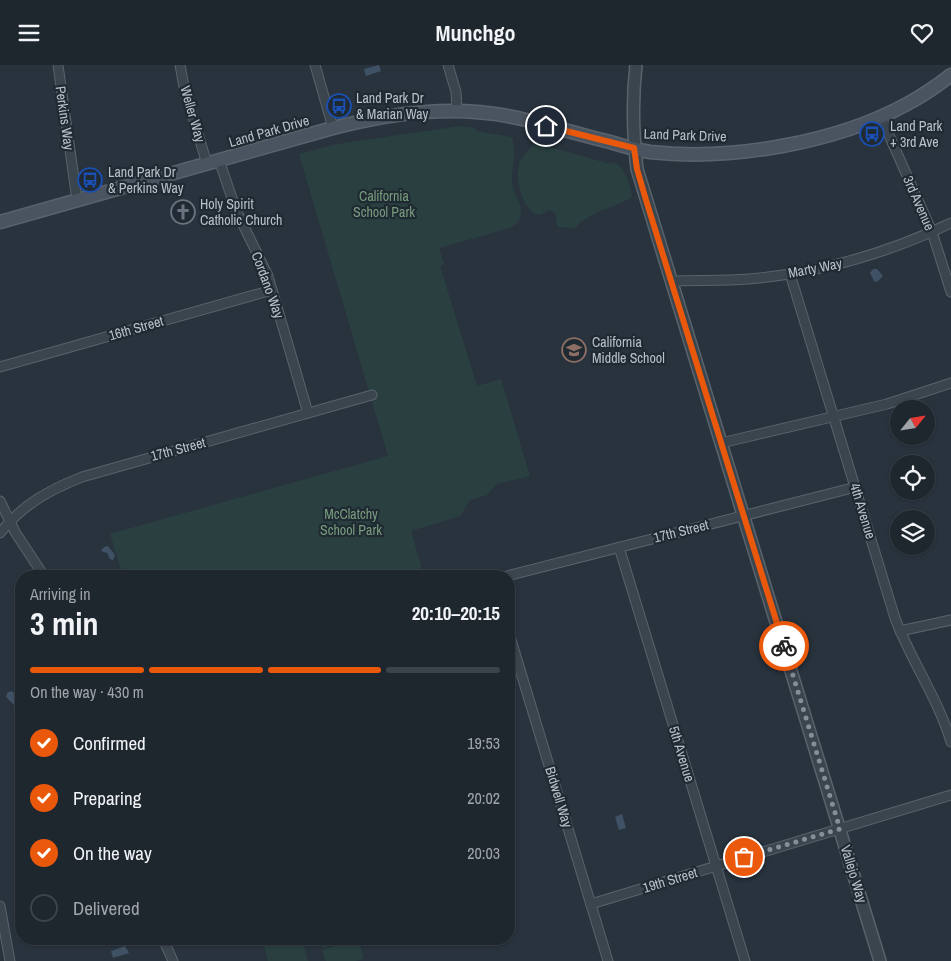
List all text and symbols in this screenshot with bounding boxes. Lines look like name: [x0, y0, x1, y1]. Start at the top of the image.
text: Munchgo: [435, 18, 516, 48]
icon: menu: [15, 19, 43, 47]
icon: heart: [908, 19, 936, 47]
street label: Weller Way: [176, 84, 210, 145]
street label: Perkins Way: [52, 85, 78, 152]
place label: Land Park Dr & Marian Way: [356, 89, 429, 123]
bus stop icon: Land Park Dr & Marian Way: [326, 93, 352, 119]
pin: [525, 105, 567, 147]
street label: Land Park Drive: [227, 111, 311, 151]
icon: home: [532, 112, 560, 140]
place label: Land Park + 3rd Ave: [890, 117, 943, 151]
bus stop icon: Land Park + 3rd Ave: [859, 121, 885, 147]
street label: Land Park Drive: [643, 125, 727, 145]
place label: Land Park Dr & Perkins Way: [108, 163, 184, 197]
bus stop icon: Land Park Dr & Perkins Way: [77, 167, 103, 193]
street label: 3rd Avenue: [899, 173, 939, 233]
park label: California School Park: [353, 187, 415, 221]
place label: Holy Spirit Catholic Church: [200, 195, 282, 229]
church icon: Holy Spirit Catholic Church: [170, 199, 196, 225]
street label: Cordano Way: [248, 249, 288, 321]
street label: Marty Way: [787, 254, 844, 282]
street label: 16th Street: [107, 312, 165, 344]
place label: California Middle School: [592, 333, 665, 367]
school or university icon: California Middle School: [561, 337, 587, 363]
north arrow: [890, 400, 935, 445]
map controls: [890, 400, 935, 555]
street label: 17th Street: [149, 433, 207, 465]
button: locate: [890, 455, 935, 500]
street label: 4th Avenue: [846, 481, 880, 541]
park label: McClatchy School Park: [320, 505, 382, 539]
button: layers: [890, 510, 935, 555]
street label: 17th Street: [652, 515, 710, 547]
text: Arriving in: [30, 583, 91, 605]
text: 20:10–20:15: [412, 600, 500, 626]
text: 3 min: [30, 602, 99, 645]
courier: [759, 621, 809, 671]
icon: bike: [770, 632, 798, 660]
text: On the way · 430 m: [30, 681, 144, 703]
street label: 5th Avenue: [665, 724, 699, 784]
icon: check: [30, 729, 58, 757]
text: Confirmed: [73, 730, 146, 756]
text: 19:53: [467, 732, 500, 754]
street label: Bidwell Way: [541, 764, 577, 830]
icon: check: [30, 784, 58, 812]
text: Preparing: [73, 785, 141, 811]
text: 20:02: [467, 787, 500, 809]
pin: [723, 836, 765, 878]
icon: check: [30, 839, 58, 867]
text: On the way: [73, 840, 152, 866]
text: 20:03: [467, 842, 500, 864]
icon: bag: [730, 843, 758, 871]
street label: Vallejo Way: [837, 843, 871, 905]
street label: 19th Street: [641, 863, 699, 897]
text: Delivered: [73, 895, 140, 921]

